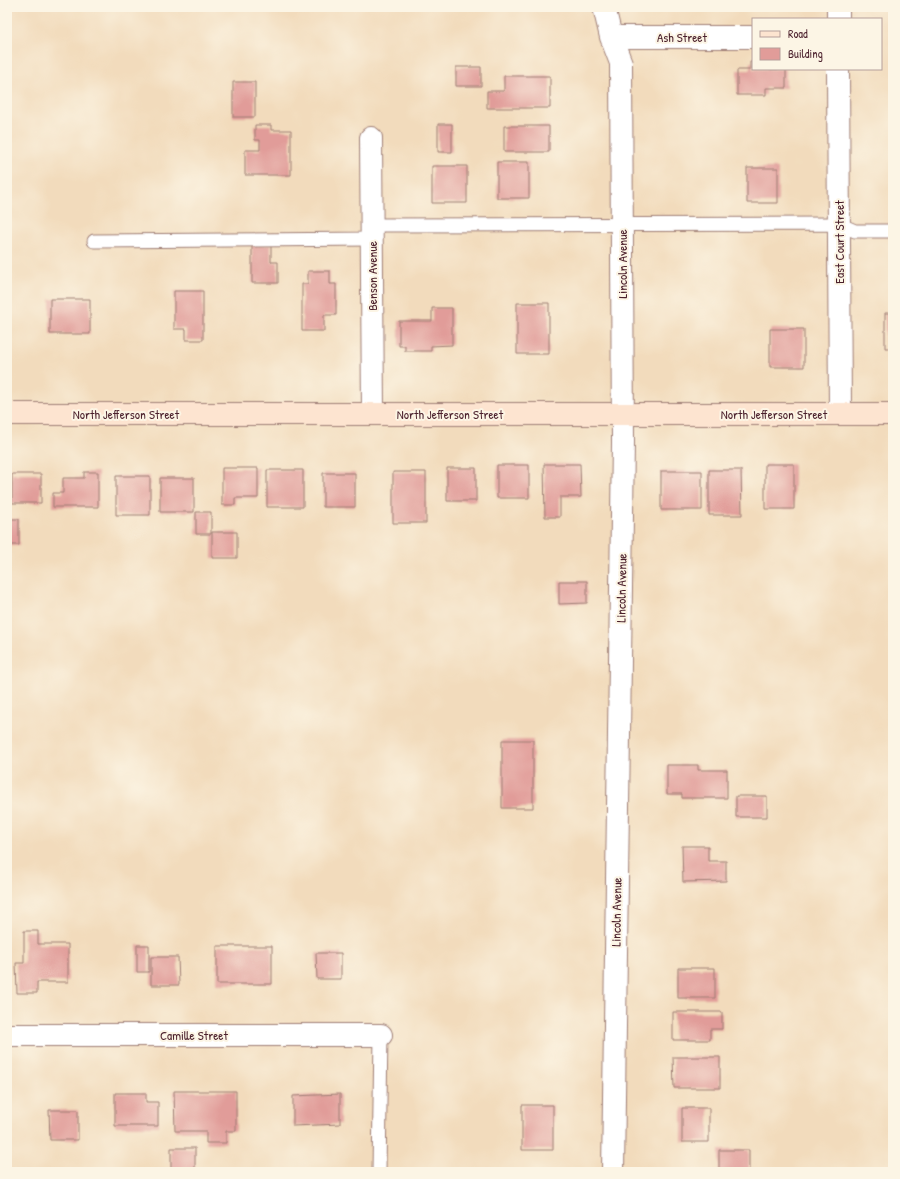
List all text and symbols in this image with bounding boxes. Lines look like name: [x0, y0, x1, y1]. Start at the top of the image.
legend: [752, 18, 882, 70]
text: Road: [788, 25, 808, 42]
street label: Ash Street: [657, 28, 708, 46]
text: Building: [788, 45, 823, 62]
street label: East Court Street: [830, 200, 848, 284]
street label: Lincoln Avenue: [613, 229, 631, 299]
street label: Benson Avenue: [363, 241, 381, 311]
street label: North Jefferson Street: [73, 405, 180, 423]
street label: North Jefferson Street: [397, 405, 504, 423]
street label: North Jefferson Street: [721, 405, 828, 423]
street label: Lincoln Avenue: [611, 553, 631, 623]
street label: Lincoln Avenue: [606, 877, 626, 947]
street label: Camille Street: [160, 1026, 229, 1044]

